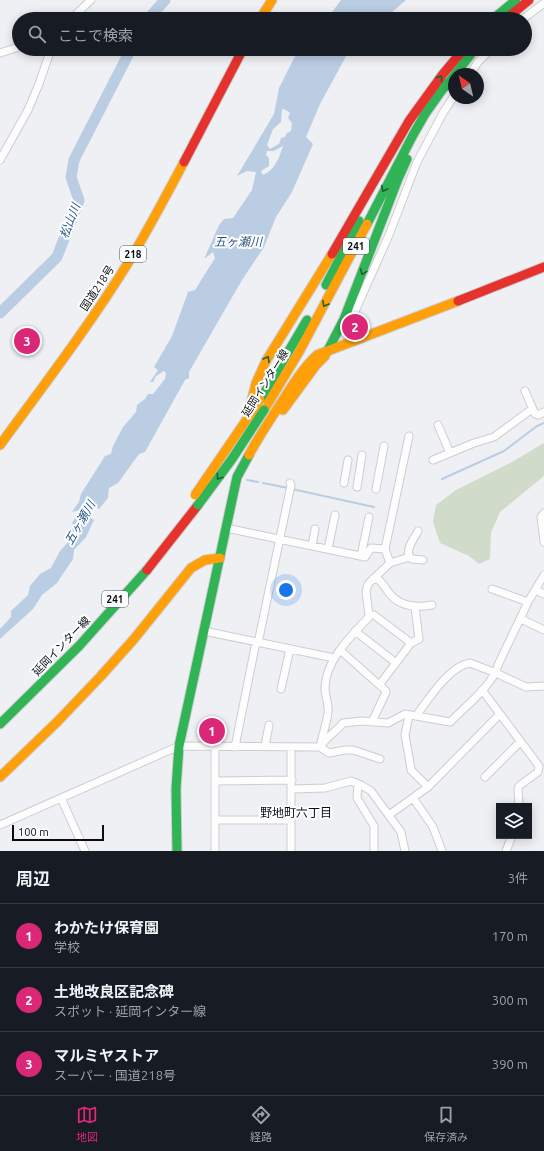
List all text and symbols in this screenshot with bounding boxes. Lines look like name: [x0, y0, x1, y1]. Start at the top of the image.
search box: [12, 12, 532, 56]
icon: search: [26, 23, 48, 45]
text: ここで検索: [58, 27, 133, 44]
north arrow: [448, 68, 484, 104]
one-way arrow: [435, 76, 442, 83]
one-way arrow: [381, 184, 389, 192]
water label: 松山川: [57, 200, 83, 240]
water label: 五ヶ瀬川: [214, 235, 264, 248]
road number: 241: [343, 238, 369, 254]
road number: 218: [120, 246, 146, 262]
street label: 国道218号: [78, 263, 116, 313]
one-way arrow: [359, 268, 367, 275]
one-way arrow: [323, 300, 330, 308]
pin: 2: [342, 312, 368, 342]
pin: 3: [14, 326, 40, 356]
street label: 延岡インター線: [240, 347, 290, 419]
one-way arrow: [263, 356, 270, 363]
one-way arrow: [216, 472, 223, 479]
water label: 五ヶ瀬川: [62, 497, 98, 547]
your location: [276, 580, 296, 600]
road number: 241: [102, 591, 128, 607]
street label: 延岡インター線: [30, 614, 92, 678]
pin: 1: [199, 716, 225, 746]
map controls: [496, 803, 532, 839]
button: layers: [496, 803, 532, 839]
district label: 野地町六丁目: [260, 806, 332, 819]
scale bar: [12, 823, 104, 842]
text: 100 m: [18, 826, 49, 838]
text: 周辺: [16, 869, 50, 888]
text: 3件: [508, 871, 528, 885]
text: わかたけ保育園: [54, 919, 159, 936]
text: 1: [25, 929, 33, 943]
text: 170 m: [492, 929, 528, 943]
text: 学校: [54, 940, 80, 954]
text: 土地改良区記念碑: [54, 983, 174, 1000]
text: 2: [25, 993, 33, 1007]
text: 300 m: [492, 993, 528, 1007]
text: スポット · 延岡インター線: [54, 1004, 206, 1018]
text: マルミヤストア: [54, 1047, 159, 1064]
text: 3: [25, 1057, 33, 1071]
text: 390 m: [492, 1057, 528, 1071]
text: スーパー · 国道218号: [54, 1068, 176, 1082]
tab: 地図: [76, 1104, 98, 1144]
tab: 経路: [250, 1104, 272, 1144]
tab: 保存済み: [424, 1104, 468, 1144]

